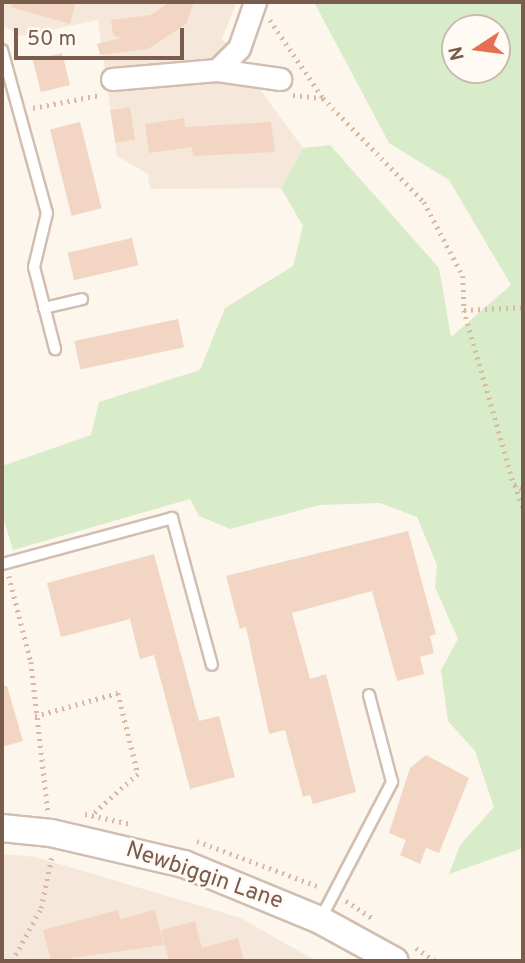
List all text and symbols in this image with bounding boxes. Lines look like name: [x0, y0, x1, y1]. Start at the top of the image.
scale bar: [18, 14, 187, 58]
north arrow: [441, 14, 511, 84]
text: 50 m: [27, 26, 76, 53]
text: N: [444, 44, 471, 63]
street label: Newbiggin Lane: [122, 837, 286, 917]

